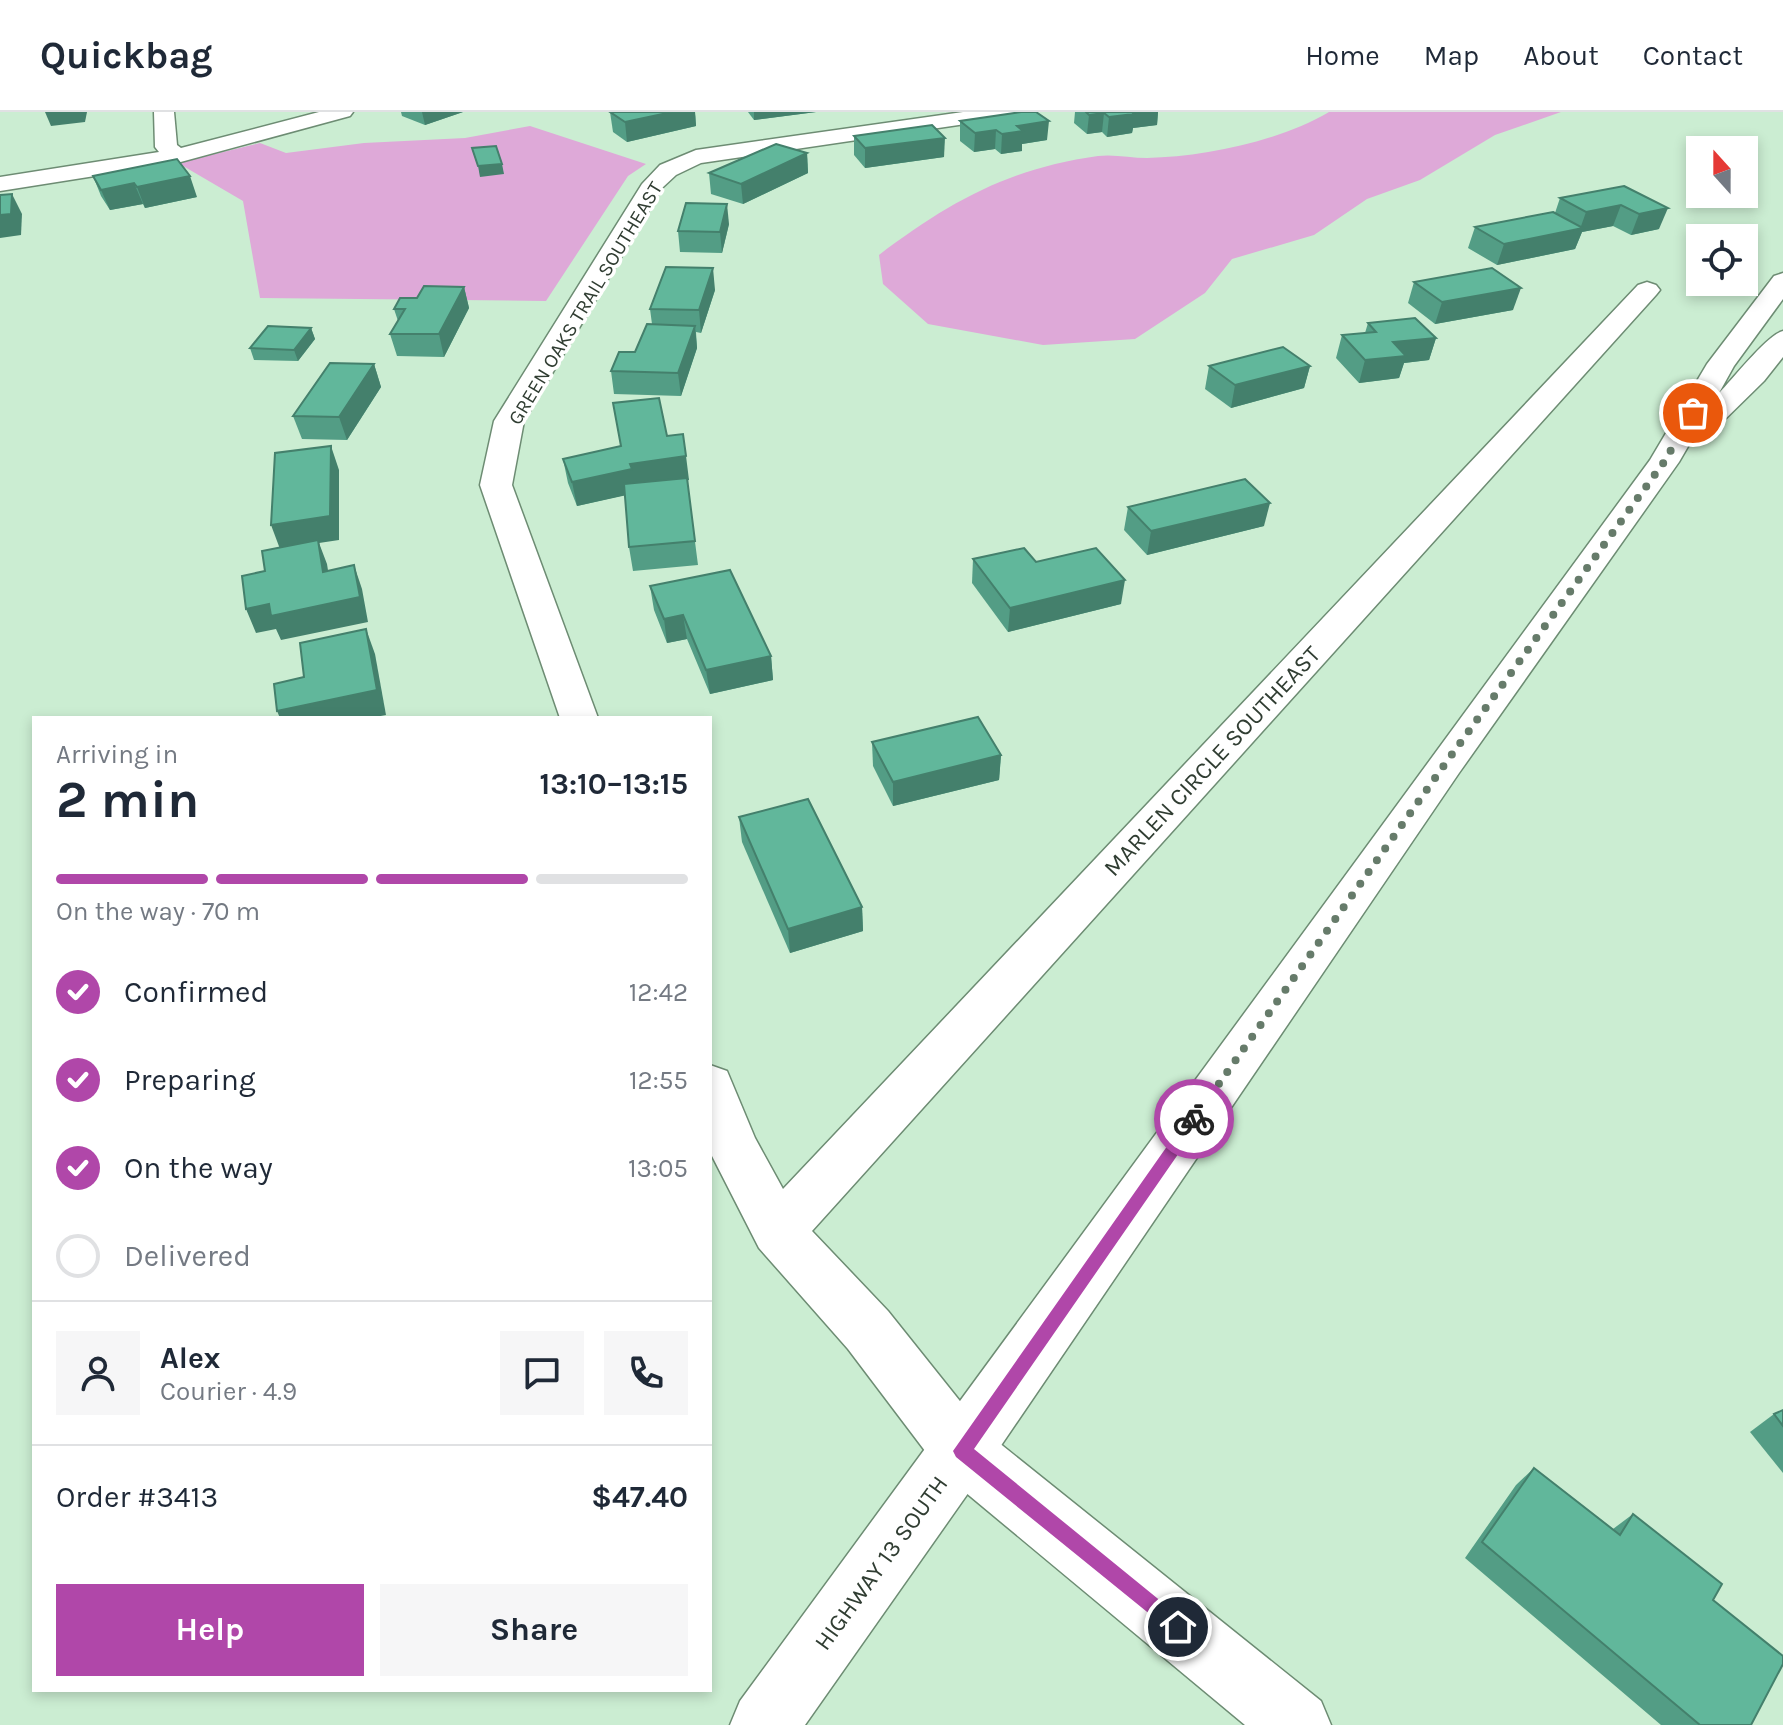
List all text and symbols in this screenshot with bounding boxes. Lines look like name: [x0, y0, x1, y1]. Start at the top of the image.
text: Quickbag: [40, 33, 213, 78]
text: Home: [1305, 39, 1380, 72]
text: Map: [1424, 39, 1479, 72]
text: About: [1523, 39, 1599, 72]
text: Contact: [1643, 39, 1743, 72]
north arrow: [1686, 136, 1758, 208]
map controls: [1686, 136, 1758, 296]
street label: GREEN OAKS TRAIL SOUTHEAST: [504, 178, 667, 429]
button: locate: [1686, 224, 1758, 296]
pin: [1659, 379, 1727, 447]
icon: bag: [1671, 391, 1715, 435]
street label: MARLEN CIRCLE SOUTHEAST: [1098, 640, 1326, 882]
text: Arriving in: [56, 739, 178, 770]
text: 13:10–13:15: [540, 766, 688, 802]
text: 2 min: [56, 769, 199, 830]
text: On the way · 70 m: [56, 896, 260, 927]
icon: check: [56, 970, 100, 1014]
text: Confirmed: [124, 974, 268, 1010]
text: 12:42: [629, 977, 688, 1008]
icon: check: [56, 1058, 100, 1102]
text: Preparing: [124, 1062, 256, 1098]
text: 12:55: [629, 1065, 688, 1096]
courier: [1154, 1079, 1234, 1159]
icon: bike: [1172, 1097, 1216, 1141]
icon: check: [56, 1146, 100, 1190]
text: On the way: [124, 1150, 273, 1186]
text: 13:05: [628, 1153, 688, 1184]
text: Delivered: [124, 1238, 251, 1274]
button: person: [56, 1331, 140, 1415]
button: chat: [500, 1331, 584, 1415]
button: phone: [604, 1331, 688, 1415]
text: Alex: [160, 1340, 220, 1376]
text: Courier · 4.9: [160, 1376, 297, 1407]
street label: HIGHWAY 13 SOUTH: [808, 1470, 954, 1656]
text: Order #3413: [56, 1479, 218, 1515]
text: $47.40: [591, 1479, 688, 1515]
button: Help: [56, 1584, 364, 1676]
button: Share: [380, 1584, 688, 1676]
pin: [1144, 1593, 1212, 1661]
icon: home: [1156, 1605, 1200, 1649]

